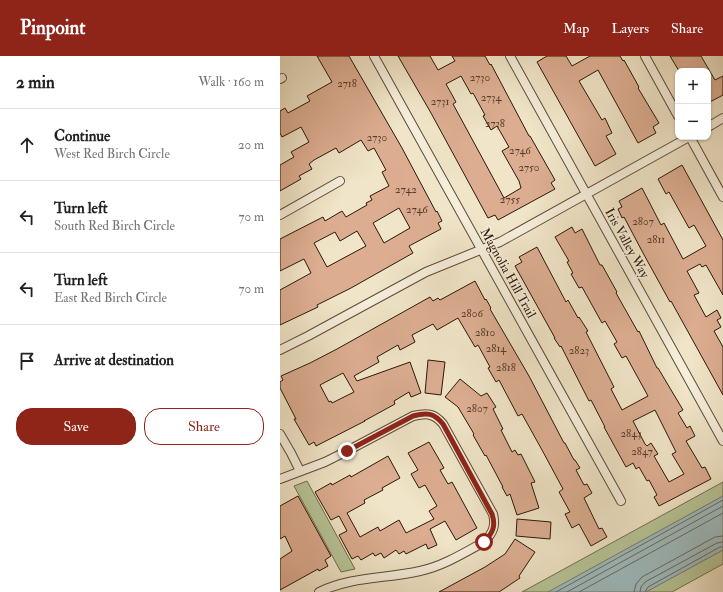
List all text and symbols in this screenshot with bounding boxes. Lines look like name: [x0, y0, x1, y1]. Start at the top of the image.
text: Pinpoint: [20, 16, 85, 40]
text: Map: [563, 20, 589, 37]
text: Layers: [611, 20, 649, 37]
text: Share: [671, 20, 703, 37]
map controls: [675, 68, 711, 140]
button: +: [675, 68, 711, 104]
house number: 2730: [470, 71, 491, 84]
text: 2 min: [16, 72, 55, 93]
text: Walk · 160 m: [198, 74, 264, 90]
house number: 2718: [337, 77, 357, 90]
house number: 2734: [481, 91, 502, 104]
house number: 2731: [431, 95, 449, 108]
button: −: [675, 104, 711, 140]
house number: 2738: [485, 117, 505, 130]
text: Continue: [54, 127, 110, 146]
house number: 2730: [367, 131, 388, 144]
icon: ahead: [16, 134, 38, 156]
text: 20 m: [238, 137, 264, 153]
house number: 2746: [509, 144, 532, 157]
text: West Red Birch Circle: [54, 146, 170, 162]
house number: 2750: [519, 161, 540, 174]
house number: 2742: [395, 183, 417, 196]
house number: 2755: [500, 193, 520, 206]
text: Turn left: [54, 199, 108, 218]
house number: 2746: [406, 203, 429, 216]
street label: Iris Valley Way: [600, 205, 653, 282]
icon: left: [16, 206, 38, 228]
text: 70 m: [239, 209, 264, 225]
house number: 2807: [632, 215, 654, 228]
text: South Red Birch Circle: [54, 218, 175, 234]
street label: Magnolia Hill Trail: [477, 225, 540, 322]
house number: 2811: [647, 233, 665, 246]
text: Turn left: [54, 271, 108, 290]
icon: left: [16, 278, 38, 300]
text: 70 m: [239, 281, 264, 297]
text: East Red Birch Circle: [54, 290, 167, 306]
house number: 2806: [461, 307, 484, 320]
house number: 2810: [475, 326, 495, 339]
house number: 2814: [486, 342, 507, 355]
house number: 2823: [569, 344, 589, 357]
icon: arrive: [16, 350, 38, 372]
text: Arrive at destination: [54, 351, 174, 370]
house number: 2818: [496, 361, 516, 374]
house number: 2807: [466, 402, 488, 415]
button: Save: [16, 408, 136, 445]
button: Share: [144, 408, 264, 445]
house number: 2843: [621, 427, 641, 440]
route end: [338, 442, 356, 460]
house number: 2847: [631, 445, 653, 458]
route start: [475, 533, 493, 551]

